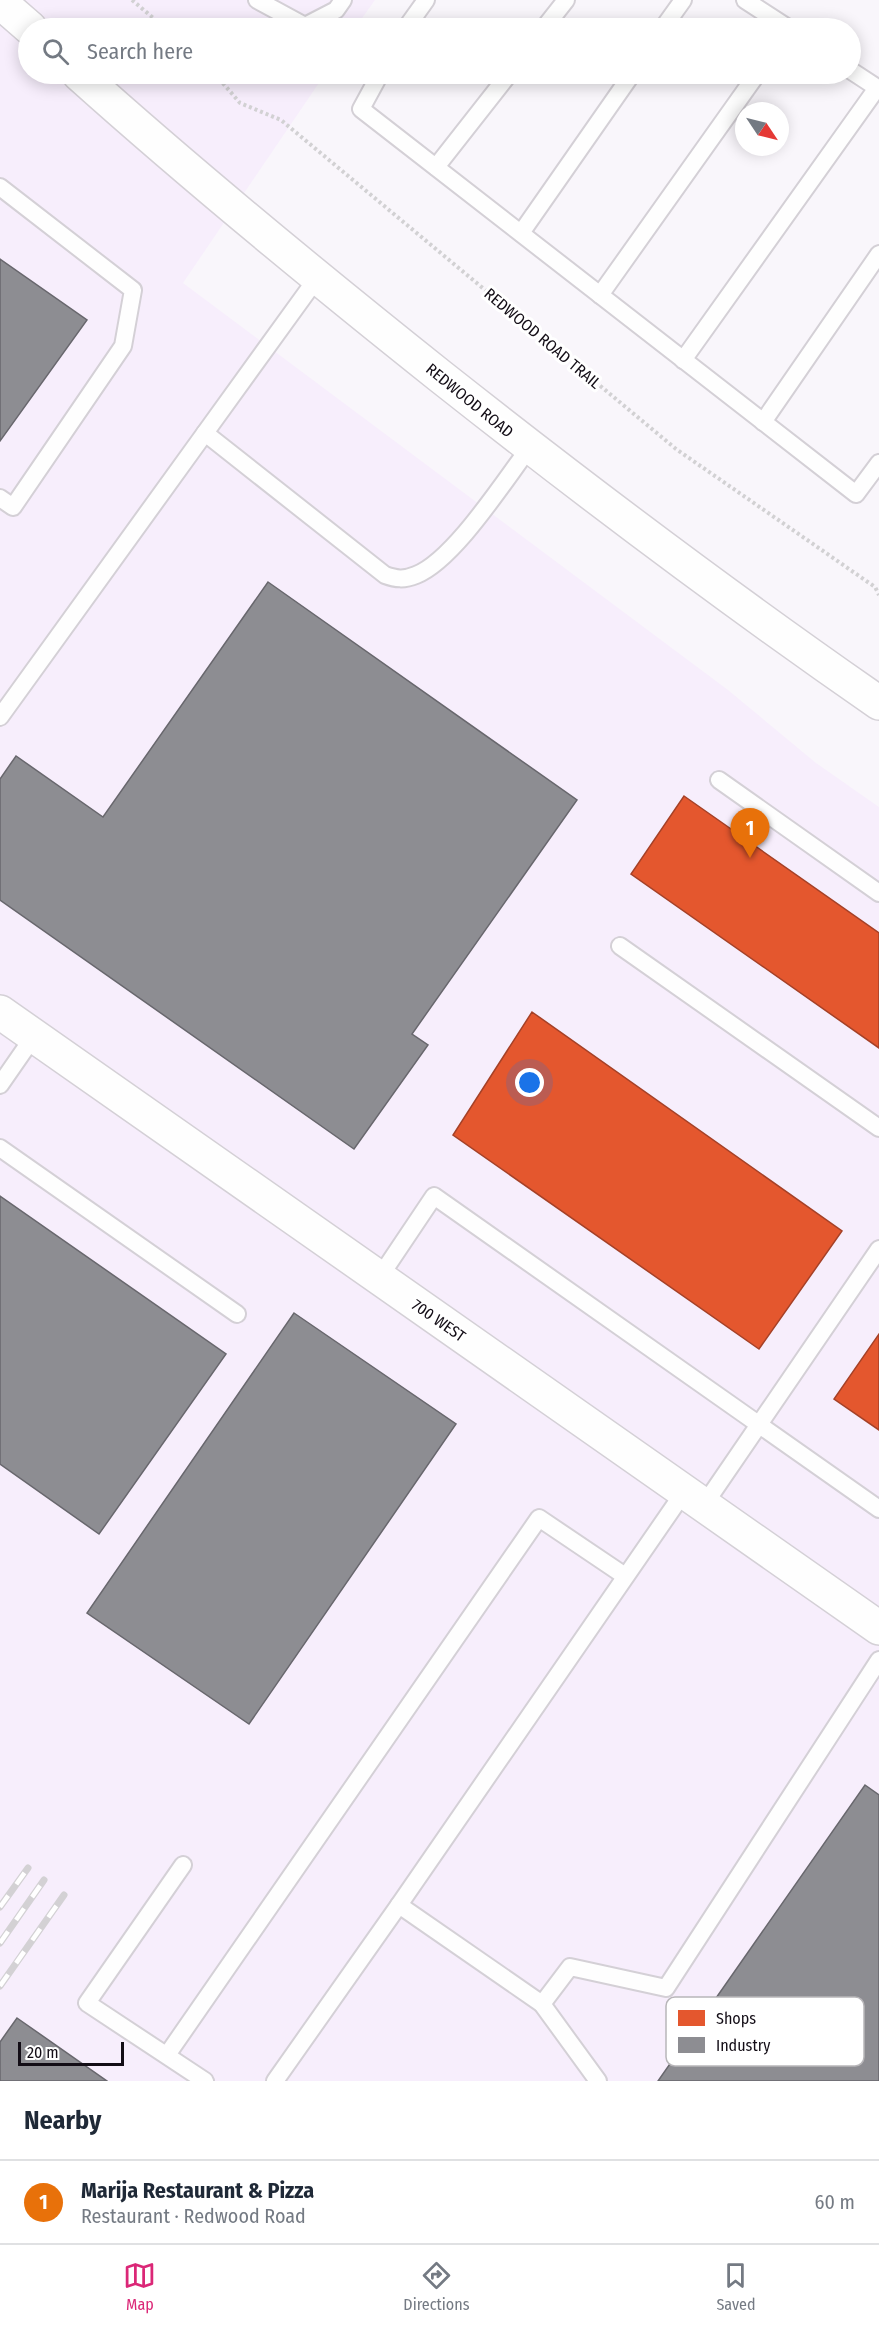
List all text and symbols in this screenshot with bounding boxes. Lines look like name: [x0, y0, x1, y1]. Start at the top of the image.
search box: [18, 18, 861, 84]
icon: search: [39, 35, 72, 68]
text: Search here: [87, 38, 193, 65]
north arrow: [735, 102, 789, 156]
street label: REDWOOD ROAD TRAIL: [480, 284, 605, 393]
street label: REDWOOD ROAD: [422, 359, 517, 441]
pin: 1: [730, 808, 770, 858]
your location: [515, 1068, 544, 1097]
street label: 700 WEST: [408, 1295, 470, 1346]
legend: [666, 1997, 864, 2066]
text: Shops: [716, 2009, 756, 2028]
text: Industry: [716, 2036, 771, 2055]
scale bar: [18, 2039, 124, 2066]
text: 20 m: [27, 2043, 58, 2062]
text: Nearby: [24, 2105, 101, 2136]
text: Marija Restaurant & Pizza: [81, 2177, 314, 2204]
text: 1: [39, 2190, 48, 2214]
text: 60 m: [815, 2190, 855, 2214]
text: Restaurant · Redwood Road: [81, 2204, 306, 2228]
tab: Map: [123, 2259, 156, 2314]
tab: Directions: [403, 2259, 470, 2314]
tab: Saved: [716, 2259, 756, 2314]

